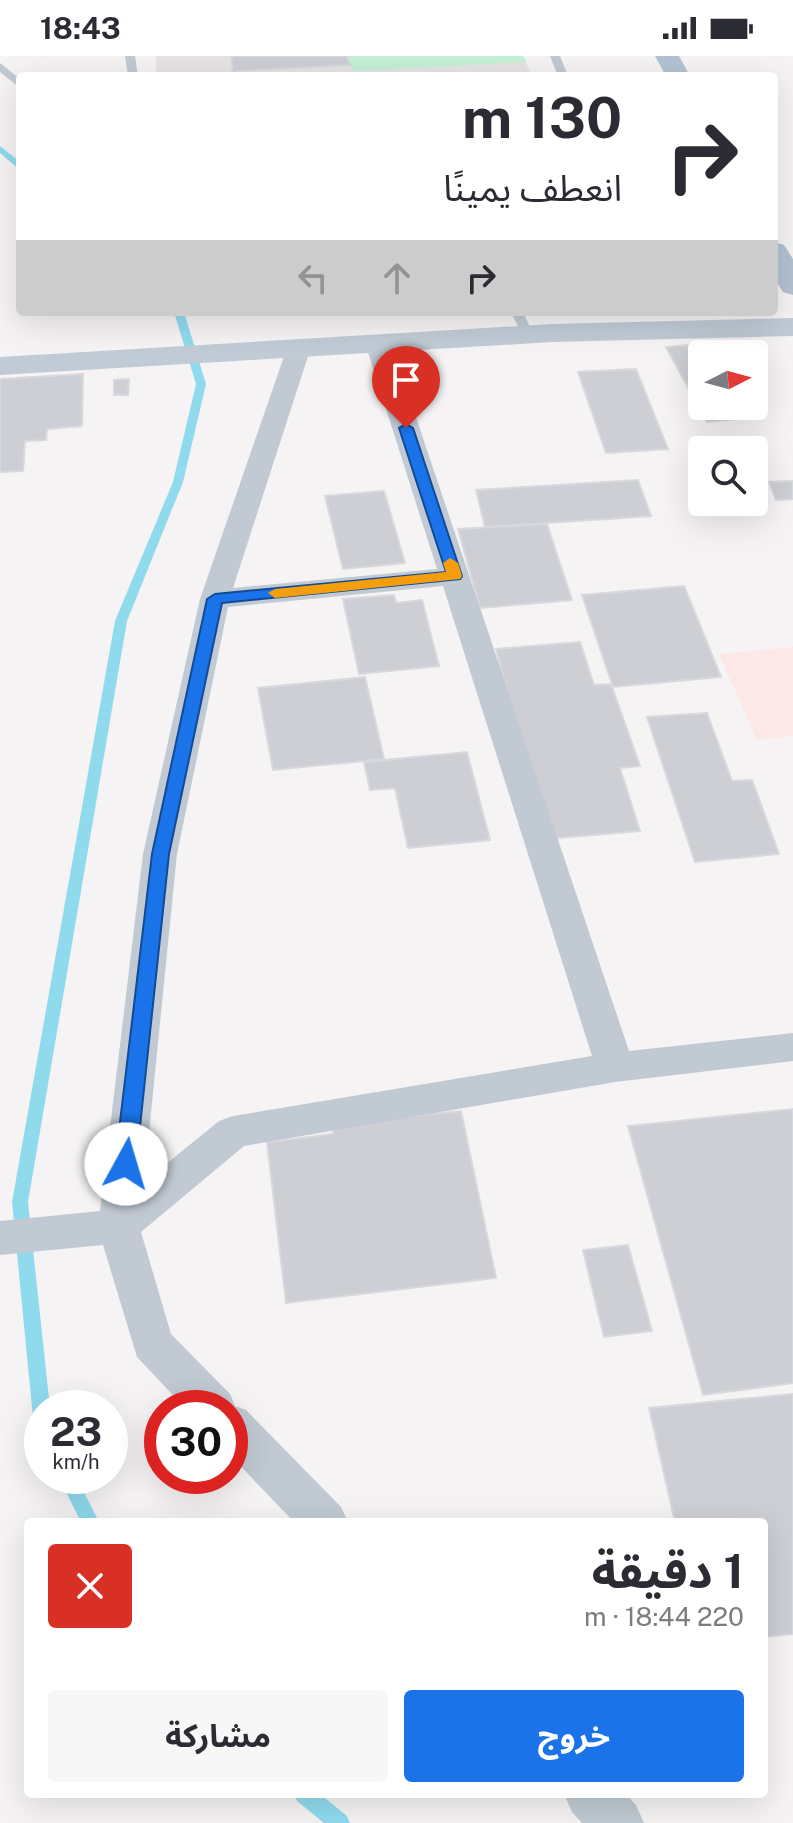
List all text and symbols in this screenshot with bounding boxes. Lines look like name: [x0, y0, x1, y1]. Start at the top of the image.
text: 18:43: [40, 10, 121, 46]
text: 130 m: [462, 85, 622, 151]
icon: right: [650, 104, 754, 208]
text: انعطف يمينًا: [443, 167, 622, 209]
icon: left: [291, 256, 335, 300]
icon: ahead: [375, 256, 419, 300]
icon: right: [459, 256, 503, 300]
north arrow: [688, 340, 768, 420]
map controls: [688, 340, 768, 516]
pin: [372, 346, 440, 428]
icon: arrive: [384, 358, 428, 402]
button: search: [688, 436, 768, 516]
position arrow: [84, 1122, 168, 1206]
speed limit sign: 30: [144, 1390, 248, 1494]
text: 23: [50, 1408, 102, 1455]
text: km/h: [52, 1450, 100, 1474]
text: 1 دقيقة: [592, 1542, 744, 1599]
button: close: [48, 1544, 132, 1628]
text: 220 m · 18:44: [584, 1601, 744, 1632]
button: مشاركة: [48, 1690, 388, 1782]
button: خروج: [404, 1690, 744, 1782]

